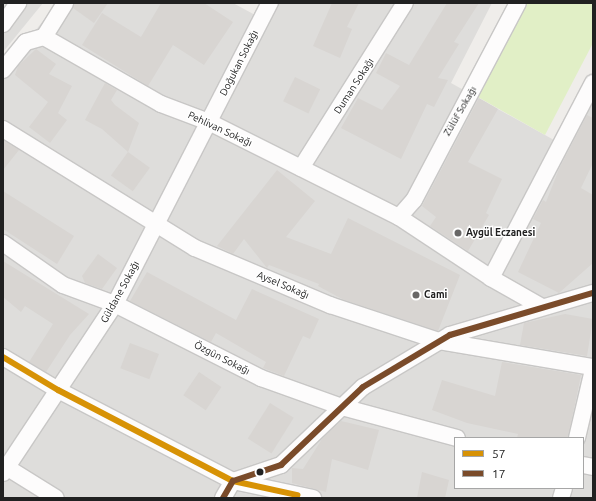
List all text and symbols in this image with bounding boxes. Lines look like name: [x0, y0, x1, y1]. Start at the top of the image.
street label: Doğukan Sokağı: [217, 28, 261, 98]
street label: Duman Sokağı: [332, 56, 376, 116]
street label: Zülüf Sokağı: [441, 84, 479, 138]
street label: Pehlivan Sokağı: [186, 109, 254, 149]
place label: Aygül Eczanesi: [466, 227, 535, 239]
marker: Aygül Eczanesi: [453, 228, 463, 238]
street label: Güldane Sokağı: [98, 259, 142, 325]
street label: Aysel Sokağı: [255, 269, 311, 301]
place label: Cami: [424, 289, 447, 301]
marker: Cami: [411, 290, 421, 300]
street label: Özgün Sokağı: [192, 339, 252, 377]
legend: [454, 437, 584, 489]
text: 57: [492, 447, 506, 460]
unlabelled marker: [255, 467, 265, 477]
text: 17: [492, 467, 506, 480]

